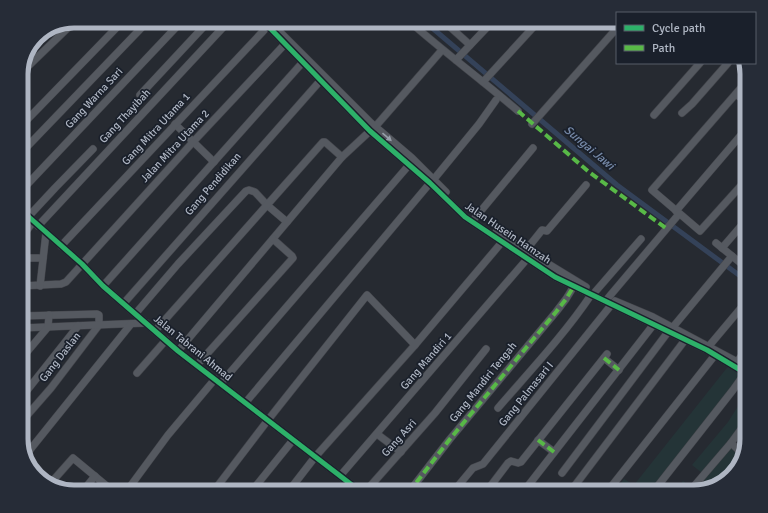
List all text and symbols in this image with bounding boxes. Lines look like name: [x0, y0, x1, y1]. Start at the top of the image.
legend: [616, 12, 756, 64]
text: Cycle path: [652, 21, 705, 36]
text: Path: [652, 41, 675, 56]
street label: Gang Warna Sari: [63, 65, 125, 131]
street label: Gang Thayibah: [97, 86, 153, 146]
street label: Gang Mitra Utama 1: [119, 90, 193, 168]
street label: Jalan Mitra Utama 2: [138, 107, 212, 185]
water label: Sungai Jawi: [561, 123, 619, 175]
one-way arrow: [382, 132, 392, 141]
street label: Gang Pendidikan: [182, 150, 244, 218]
street label: Jalan Husein Hamzah: [463, 199, 553, 267]
street label: Jalan Tabrani Ahmad: [151, 312, 235, 384]
street label: Gang Daslan: [37, 330, 83, 384]
street label: Gang Mandiri 1: [398, 330, 454, 392]
street label: Gang Mandiri Tengah: [447, 339, 519, 425]
street label: Gang Palmasari I: [496, 359, 556, 429]
street label: Gang Asri: [379, 417, 419, 459]

